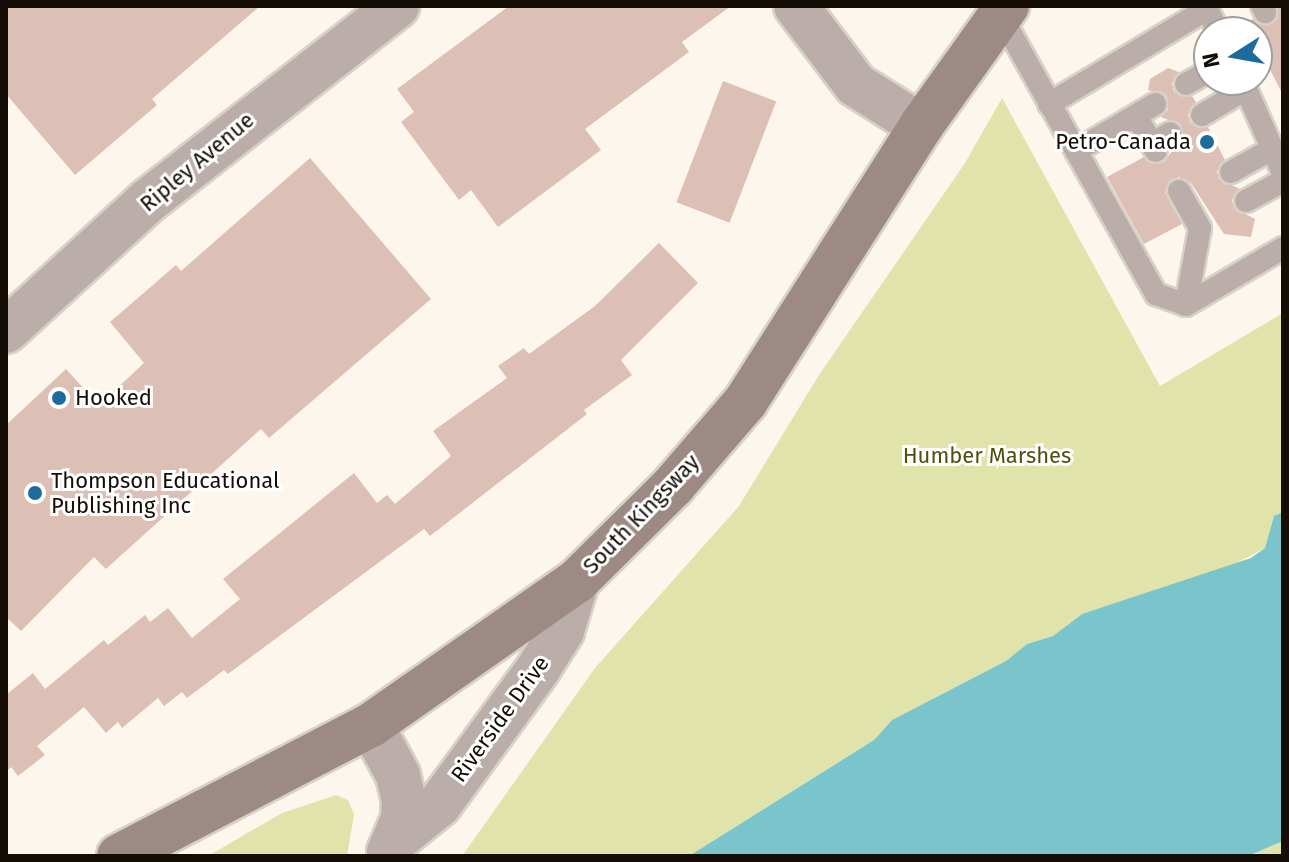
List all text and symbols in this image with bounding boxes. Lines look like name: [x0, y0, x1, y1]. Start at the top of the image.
north arrow: [1193, 16, 1273, 96]
text: N: [1196, 51, 1226, 70]
street label: Ripley Avenue: [135, 107, 259, 217]
place label: Petro-Canada: [1055, 129, 1191, 155]
marker: Petro-Canada: [1198, 133, 1216, 151]
place label: Hooked: [75, 385, 152, 411]
marker: Hooked: [50, 389, 68, 407]
park label: Humber Marshes: [903, 443, 1071, 469]
street label: South Kingsway: [577, 449, 705, 579]
place label: Thompson Educational Publishing Inc: [51, 467, 280, 518]
marker: Thompson Educational Publishing Inc: [26, 484, 44, 502]
street label: Riverside Drive: [445, 651, 555, 787]

